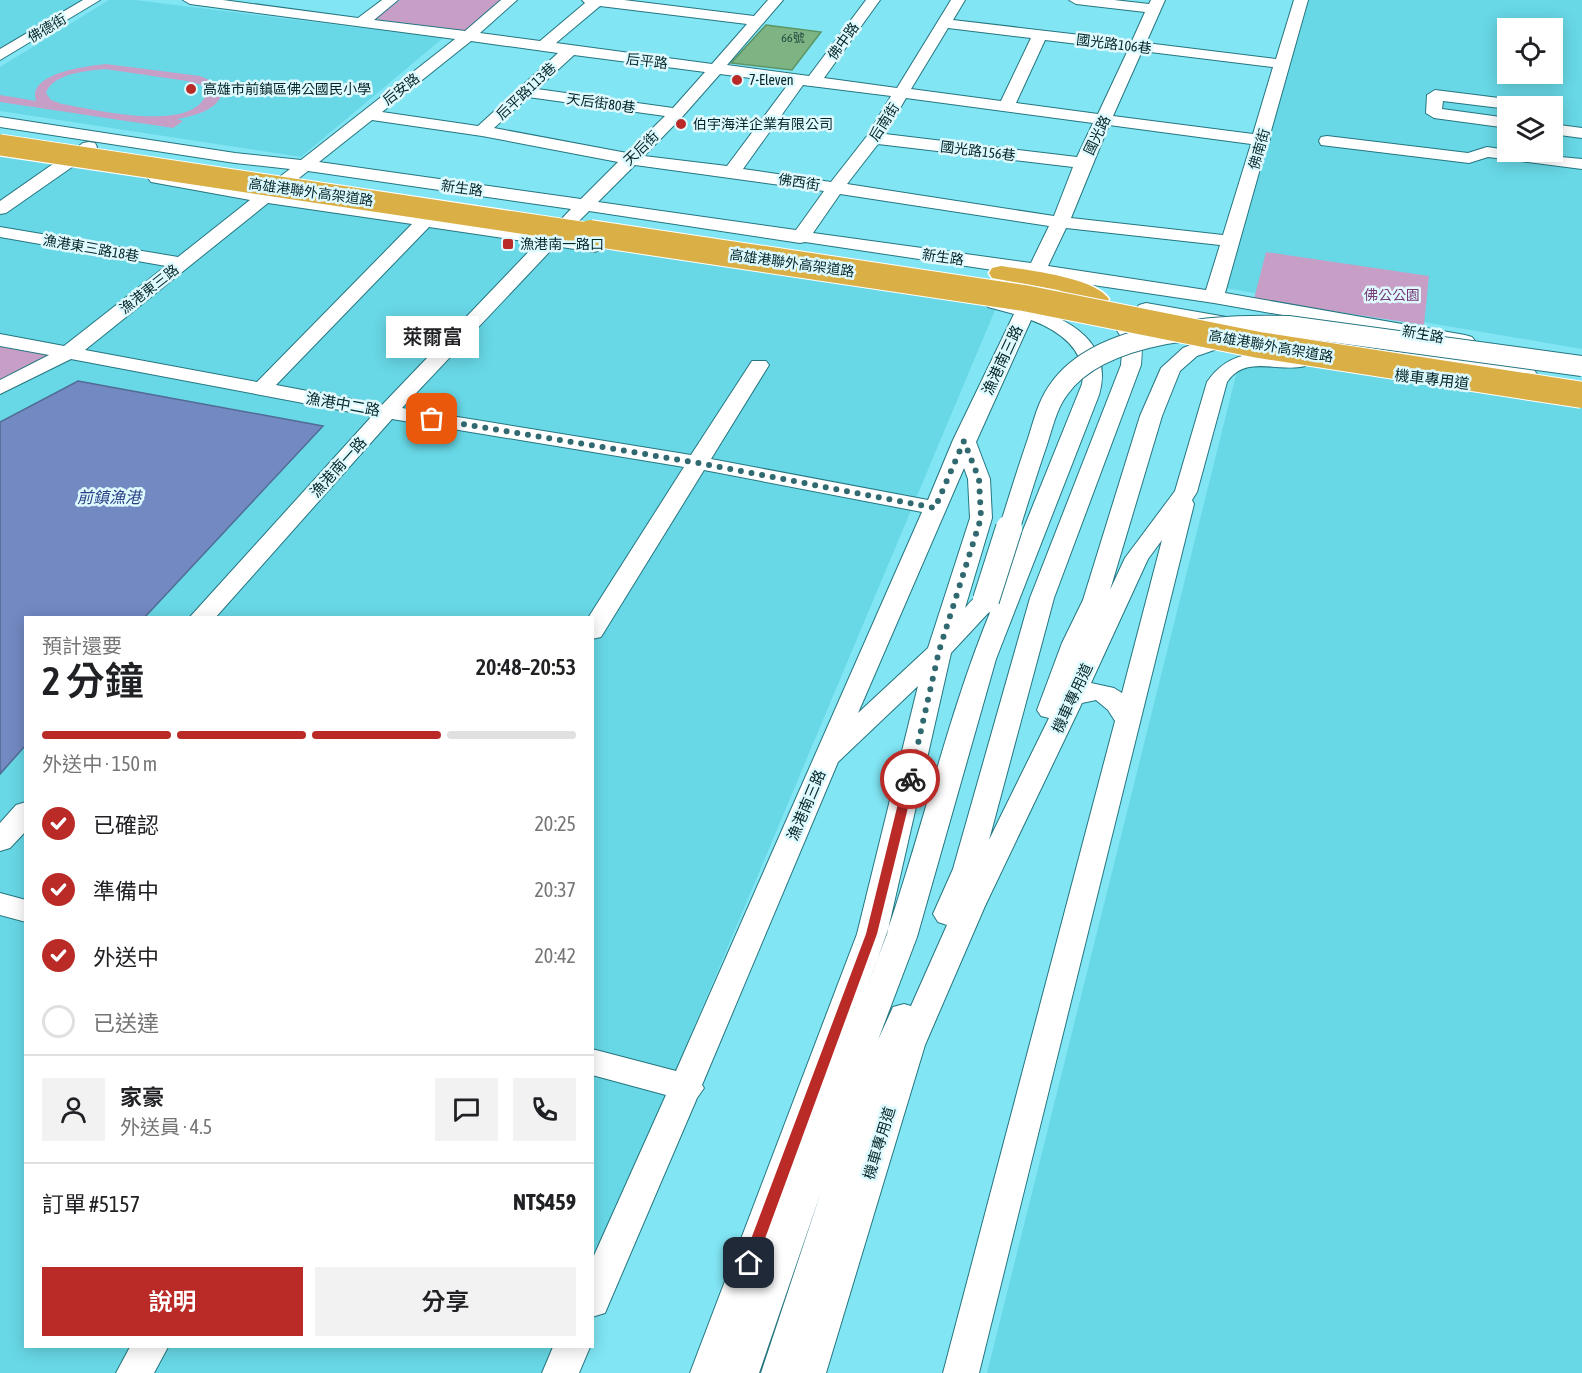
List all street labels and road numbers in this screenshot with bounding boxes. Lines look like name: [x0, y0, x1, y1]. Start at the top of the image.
street label: 佛德街: [25, 10, 69, 46]
street label: 佛中路: [824, 19, 862, 63]
street label: 國光路106巷: [1075, 31, 1153, 57]
street label: 后平路: [625, 51, 669, 71]
street label: 后平路113巷: [493, 59, 559, 123]
street label: 后安路: [380, 70, 422, 108]
street label: 天后街80巷: [566, 90, 636, 116]
street label: 后南街: [866, 100, 902, 144]
street label: 國光路: [1081, 113, 1113, 157]
street label: 佛南街: [1246, 127, 1272, 171]
street label: 天后街: [620, 128, 662, 168]
street label: 國光路156巷: [939, 138, 1017, 164]
street label: 佛西街: [777, 171, 821, 193]
street label: 高雄港聯外高架道路: [247, 175, 375, 209]
street label: 新生路: [440, 177, 484, 199]
street label: 漁港東三路18巷: [42, 232, 140, 264]
street label: 高雄港聯外高架道路: [728, 246, 856, 280]
street label: 新生路: [921, 246, 965, 268]
street label: 漁港東三路: [116, 261, 182, 317]
street label: 漁港南三路: [978, 322, 1026, 398]
street label: 新生路: [1401, 322, 1445, 346]
street label: 高雄港聯外高架道路: [1208, 327, 1334, 365]
street label: 機車專用道: [1394, 366, 1470, 392]
street label: 漁港中二路: [305, 389, 381, 419]
street label: 漁港南一路: [307, 433, 369, 501]
street label: 機車專用道: [1048, 660, 1096, 736]
street label: 漁港南三路: [784, 767, 828, 843]
street label: 機車專用道: [860, 1105, 898, 1181]

